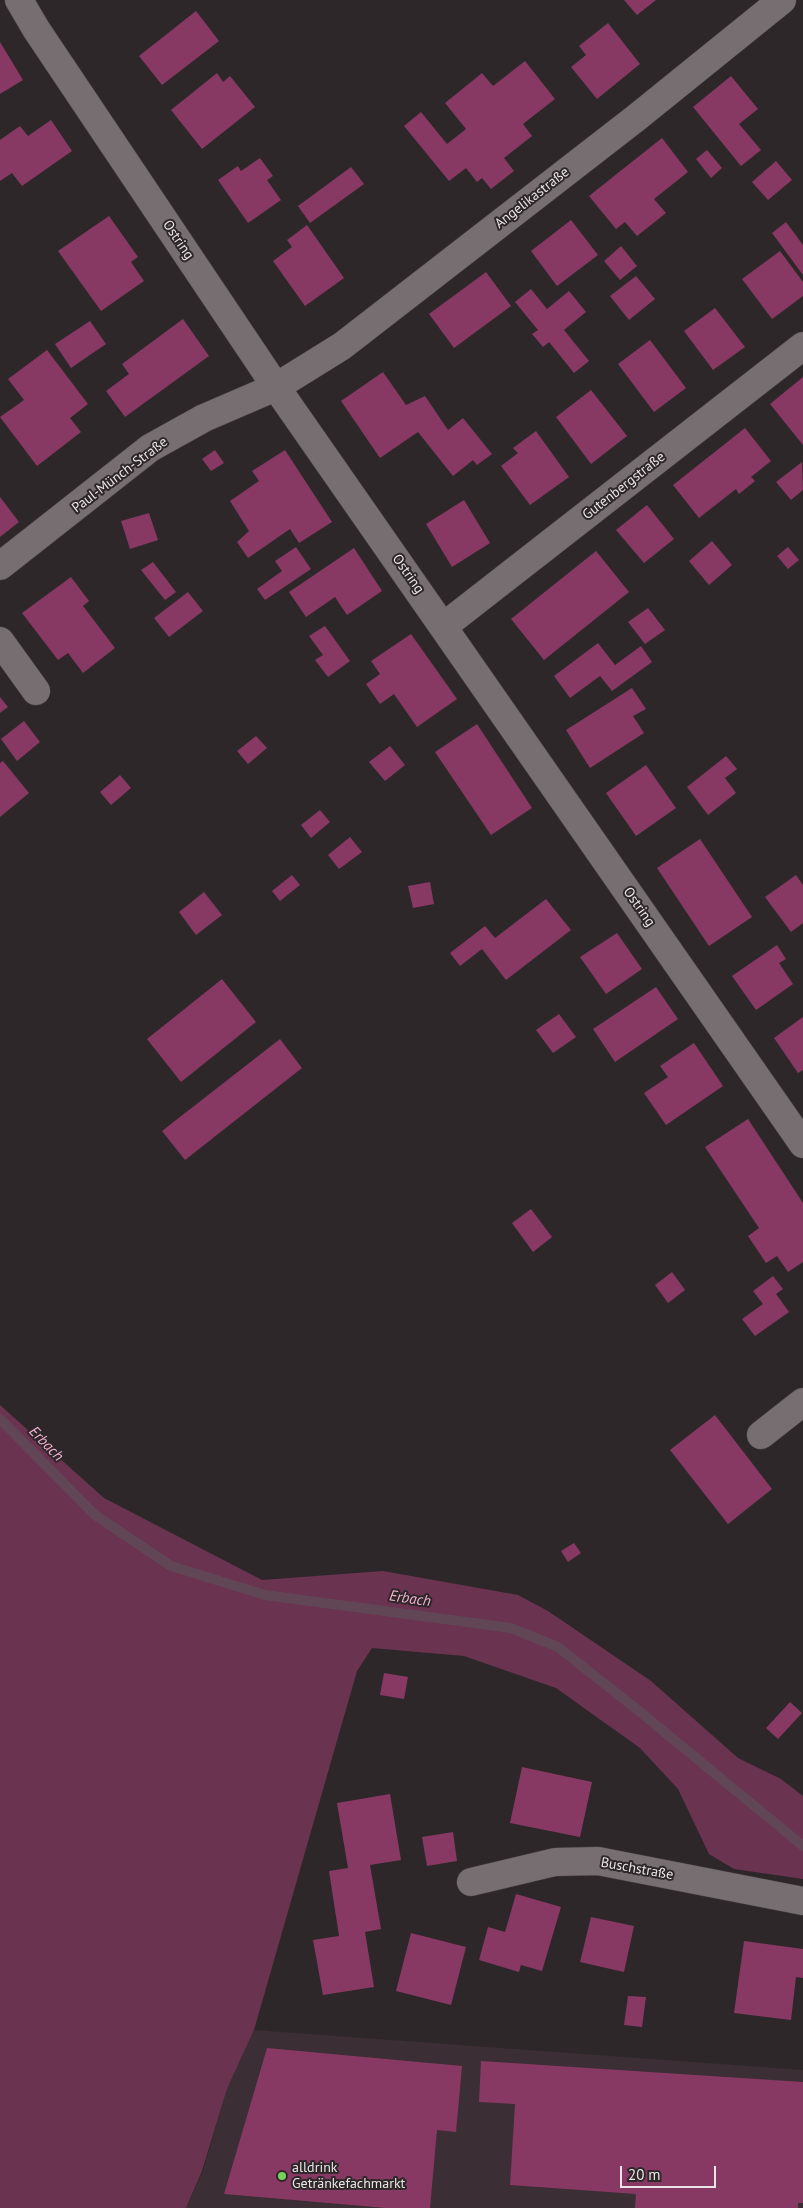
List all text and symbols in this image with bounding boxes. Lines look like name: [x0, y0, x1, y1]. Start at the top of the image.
street label: Angelikastraße: [491, 164, 573, 232]
street label: Ostring: [159, 217, 197, 263]
street label: Paul-Münch-Straße: [69, 434, 171, 516]
street label: Gutenbergstraße: [579, 449, 669, 523]
street label: Ostring: [389, 551, 427, 597]
street label: Ostring: [620, 884, 658, 930]
water label: Erbach: [25, 1423, 67, 1465]
water label: Erbach: [388, 1587, 432, 1611]
street label: Buschstraße: [599, 1854, 675, 1884]
scale bar: [623, 2156, 719, 2188]
place label: alldrink Getränkefachmarkt: [292, 2160, 405, 2192]
text: 20 m: [628, 2165, 661, 2184]
marker: alldrink Getränkefachmarkt: [276, 2170, 288, 2182]

